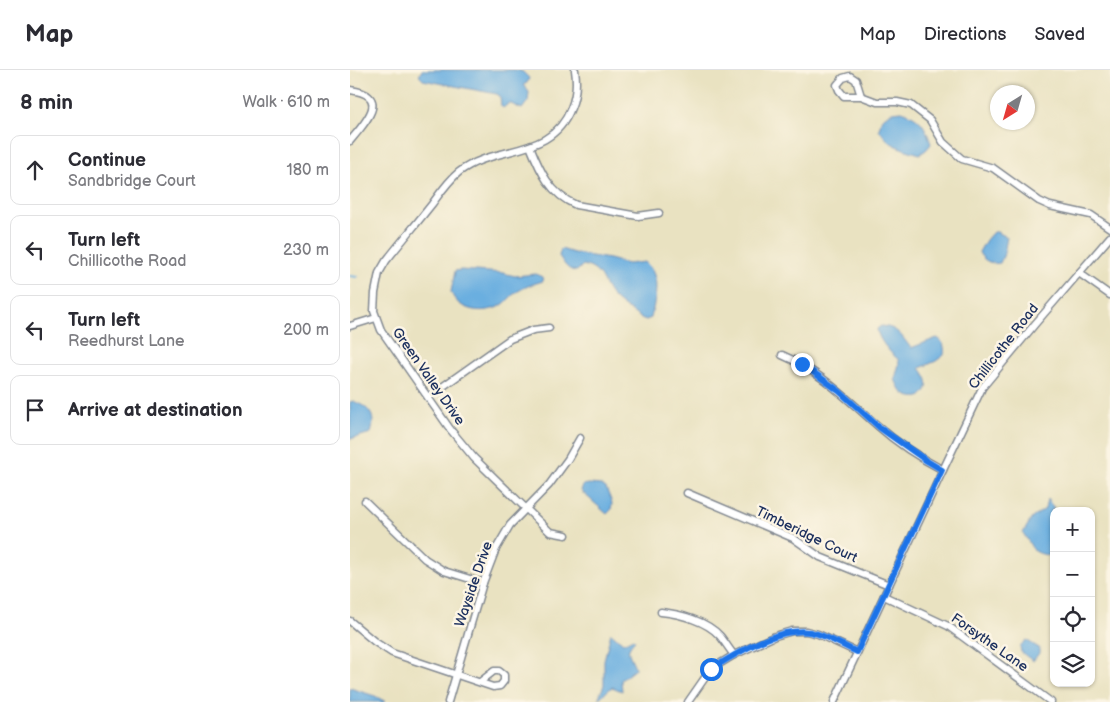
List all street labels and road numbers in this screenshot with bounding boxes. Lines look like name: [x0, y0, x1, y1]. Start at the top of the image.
street label: Chillicothe Road: [965, 300, 1042, 392]
street label: Green Valley Drive: [389, 324, 469, 428]
street label: Timberidge Court: [753, 503, 861, 567]
street label: Wayside Drive: [451, 539, 496, 629]
street label: Forsythe Lane: [948, 610, 1032, 675]

